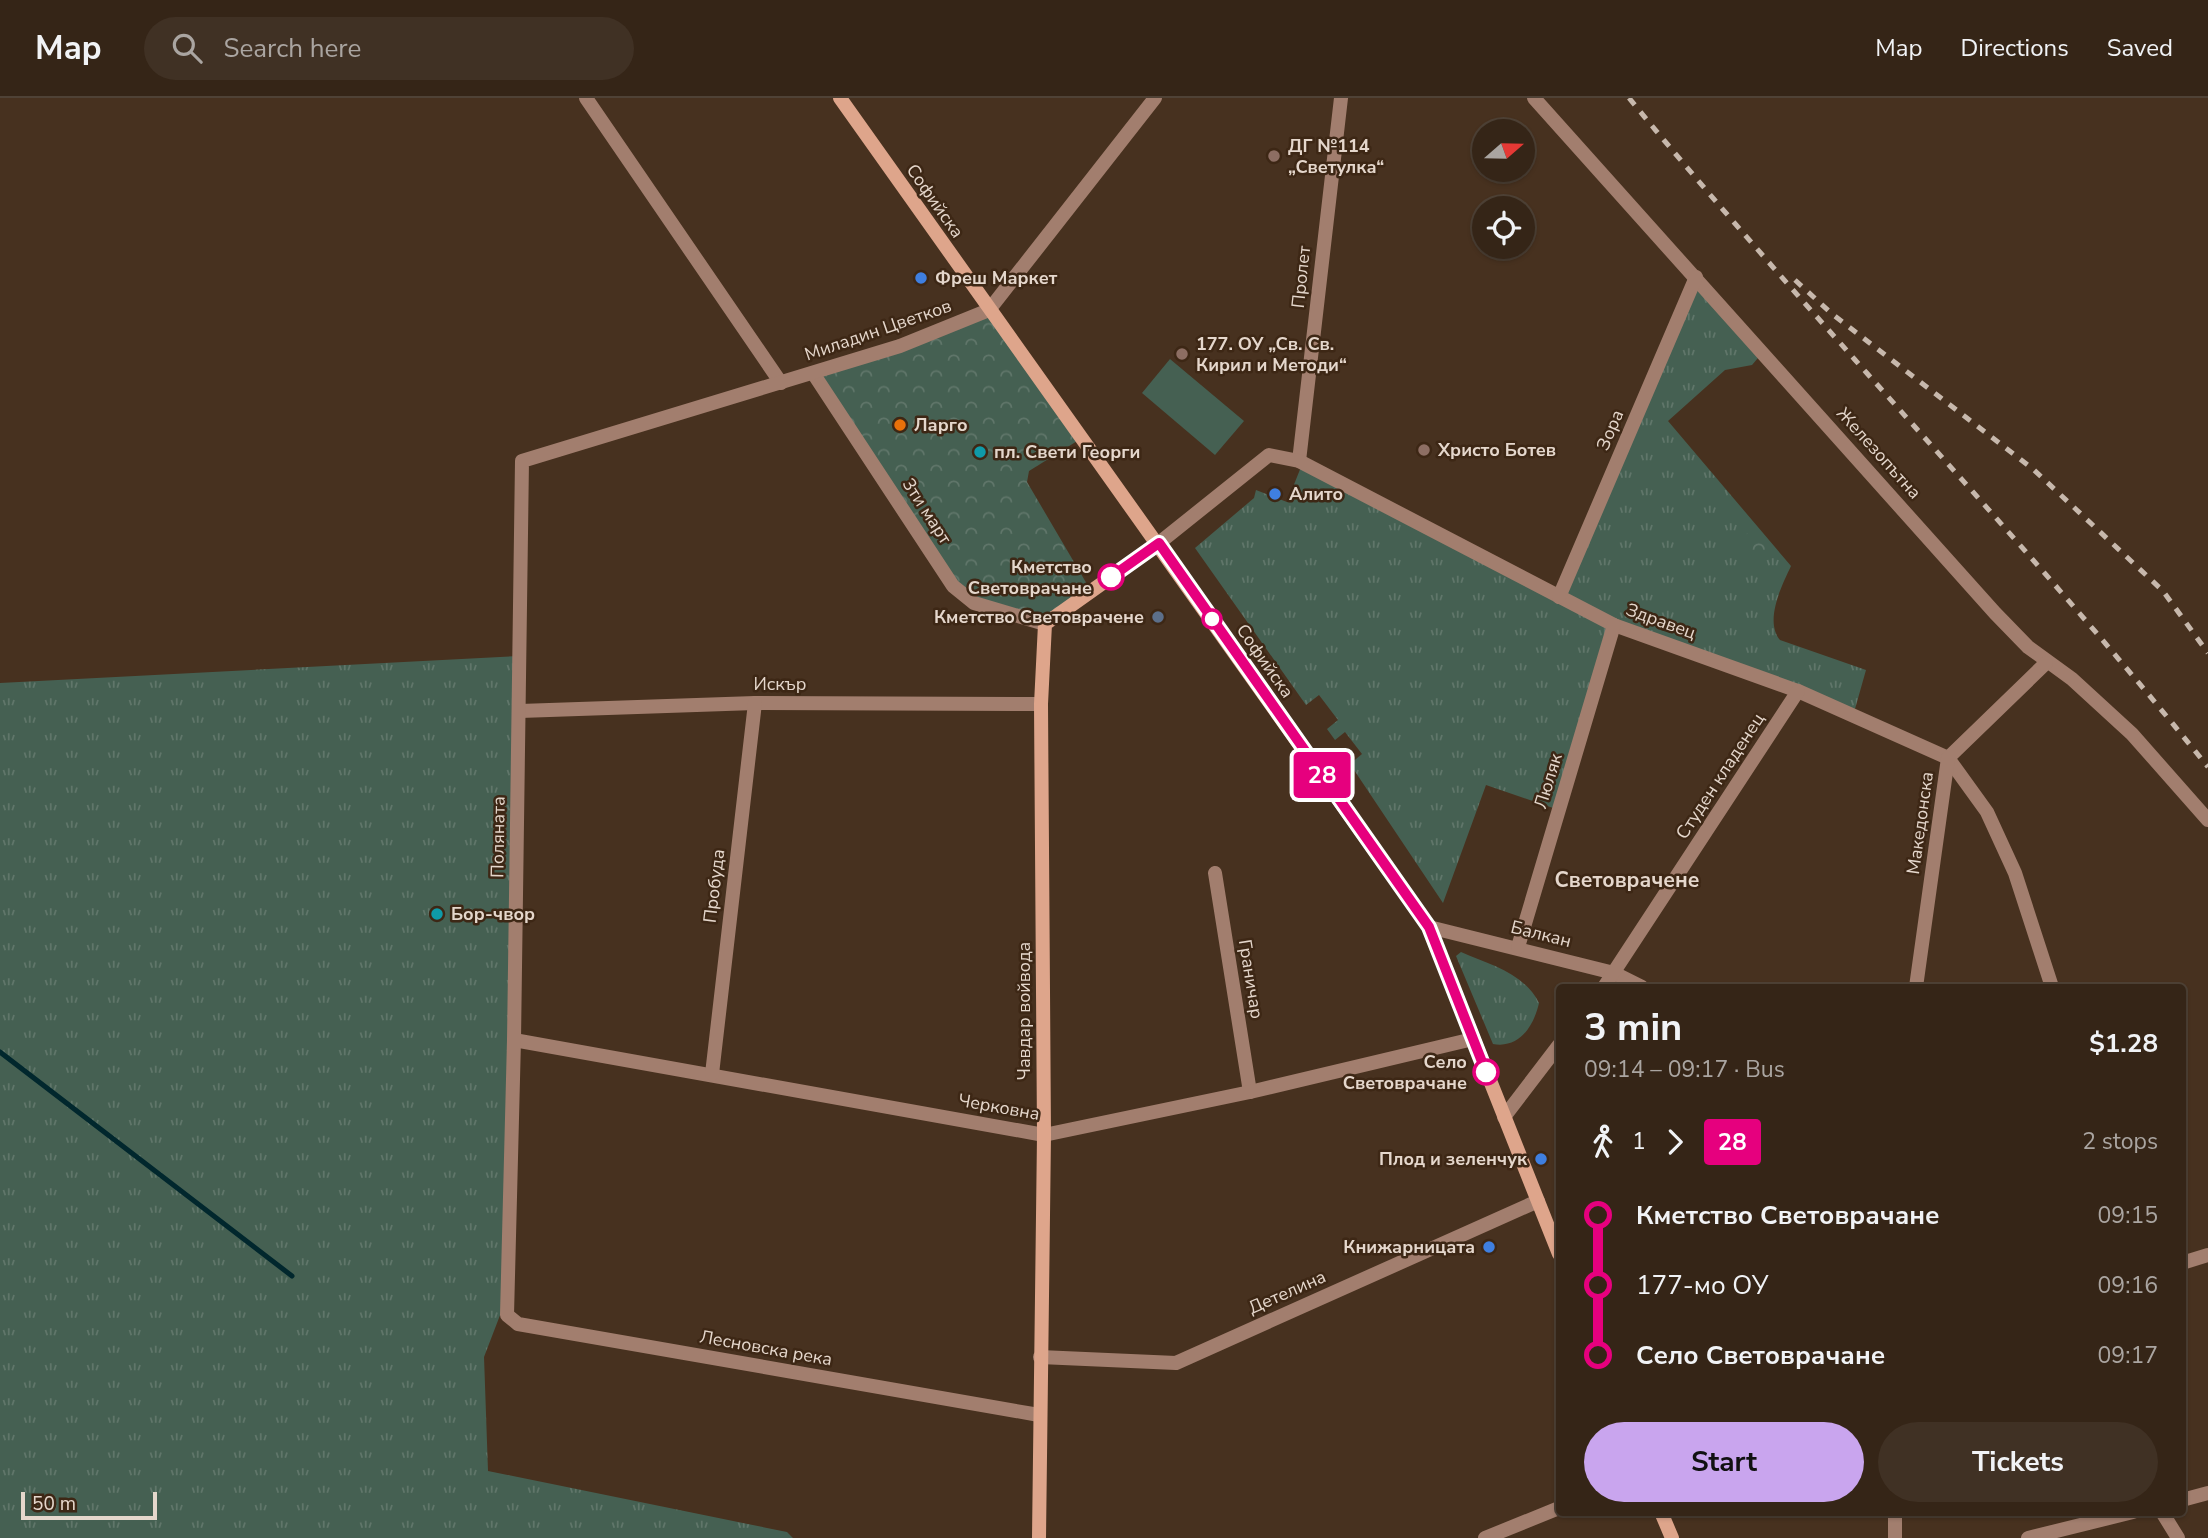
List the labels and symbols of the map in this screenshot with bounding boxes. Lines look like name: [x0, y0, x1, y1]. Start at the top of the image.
north arrow: [1472, 119, 1535, 182]
place label: ДГ №114 „Светулка“: [1288, 134, 1384, 179]
marker: ДГ №114 „Светулка“: [1266, 148, 1282, 164]
street label: Софийска: [901, 159, 969, 243]
street label: Пролет: [1286, 245, 1316, 309]
place label: Фреш Маркет: [935, 266, 1058, 290]
marker: Фреш Маркет: [913, 270, 929, 286]
street label: Миладин Цветков: [801, 294, 955, 366]
place label: 177. ОУ „Св. Св. Кирил и Методи“: [1196, 332, 1347, 377]
marker: 177. ОУ „Св. Св. Кирил и Методи“: [1174, 346, 1190, 362]
street label: Железопътна: [1831, 402, 1927, 504]
street label: Зора: [1591, 406, 1629, 454]
place label: Ларго: [914, 413, 968, 437]
marker: Ларго: [892, 417, 908, 433]
place label: Христо Ботев: [1437, 438, 1556, 462]
place label: пл. Свети Георги: [994, 440, 1140, 464]
marker: Христо Ботев: [1416, 442, 1432, 458]
marker: пл. Свети Георги: [972, 444, 988, 460]
street label: 3ти март: [897, 473, 957, 549]
place label: Алито: [1289, 482, 1343, 506]
marker: Алито: [1267, 486, 1283, 502]
place label: Кметство Световрачане: [968, 555, 1092, 600]
marker: Кметство Световрачане: [1098, 564, 1124, 590]
street label: Здравец: [1623, 597, 1700, 645]
place label: Кметство Световрачене: [934, 605, 1144, 629]
marker: Кметство Световрачене: [1150, 609, 1166, 625]
unlabelled marker: [1202, 609, 1222, 629]
street label: Софийска: [1231, 619, 1299, 703]
street label: Искър: [753, 672, 807, 696]
street label: Студен кладенец: [1670, 708, 1770, 844]
street label: Люляк: [1528, 750, 1568, 812]
line badge: 28: [1290, 752, 1354, 798]
street label: Македонска: [1901, 770, 1939, 876]
street label: Поляната: [485, 796, 511, 878]
street label: Пробуда: [698, 848, 730, 924]
district label: Световрачене: [1555, 866, 1699, 894]
place label: Бор-чвор: [451, 902, 535, 926]
marker: Бор-чвор: [429, 906, 445, 922]
street label: Балкан: [1508, 915, 1574, 953]
street label: Граничар: [1233, 938, 1269, 1020]
street label: Чавдар войвода: [1012, 942, 1036, 1080]
place label: Село Световрачане: [1343, 1050, 1467, 1095]
marker: Село Световрачане: [1473, 1059, 1499, 1085]
street label: Черковна: [956, 1088, 1042, 1126]
place label: Плод и зеленчук: [1379, 1147, 1528, 1171]
marker: Плод и зеленчук: [1533, 1151, 1549, 1167]
place label: Книжарницата: [1343, 1235, 1475, 1259]
marker: Книжарницата: [1481, 1239, 1497, 1255]
street label: Детелина: [1244, 1264, 1330, 1320]
street label: Лесновска река: [698, 1325, 834, 1371]
scale bar: [21, 1489, 158, 1521]

